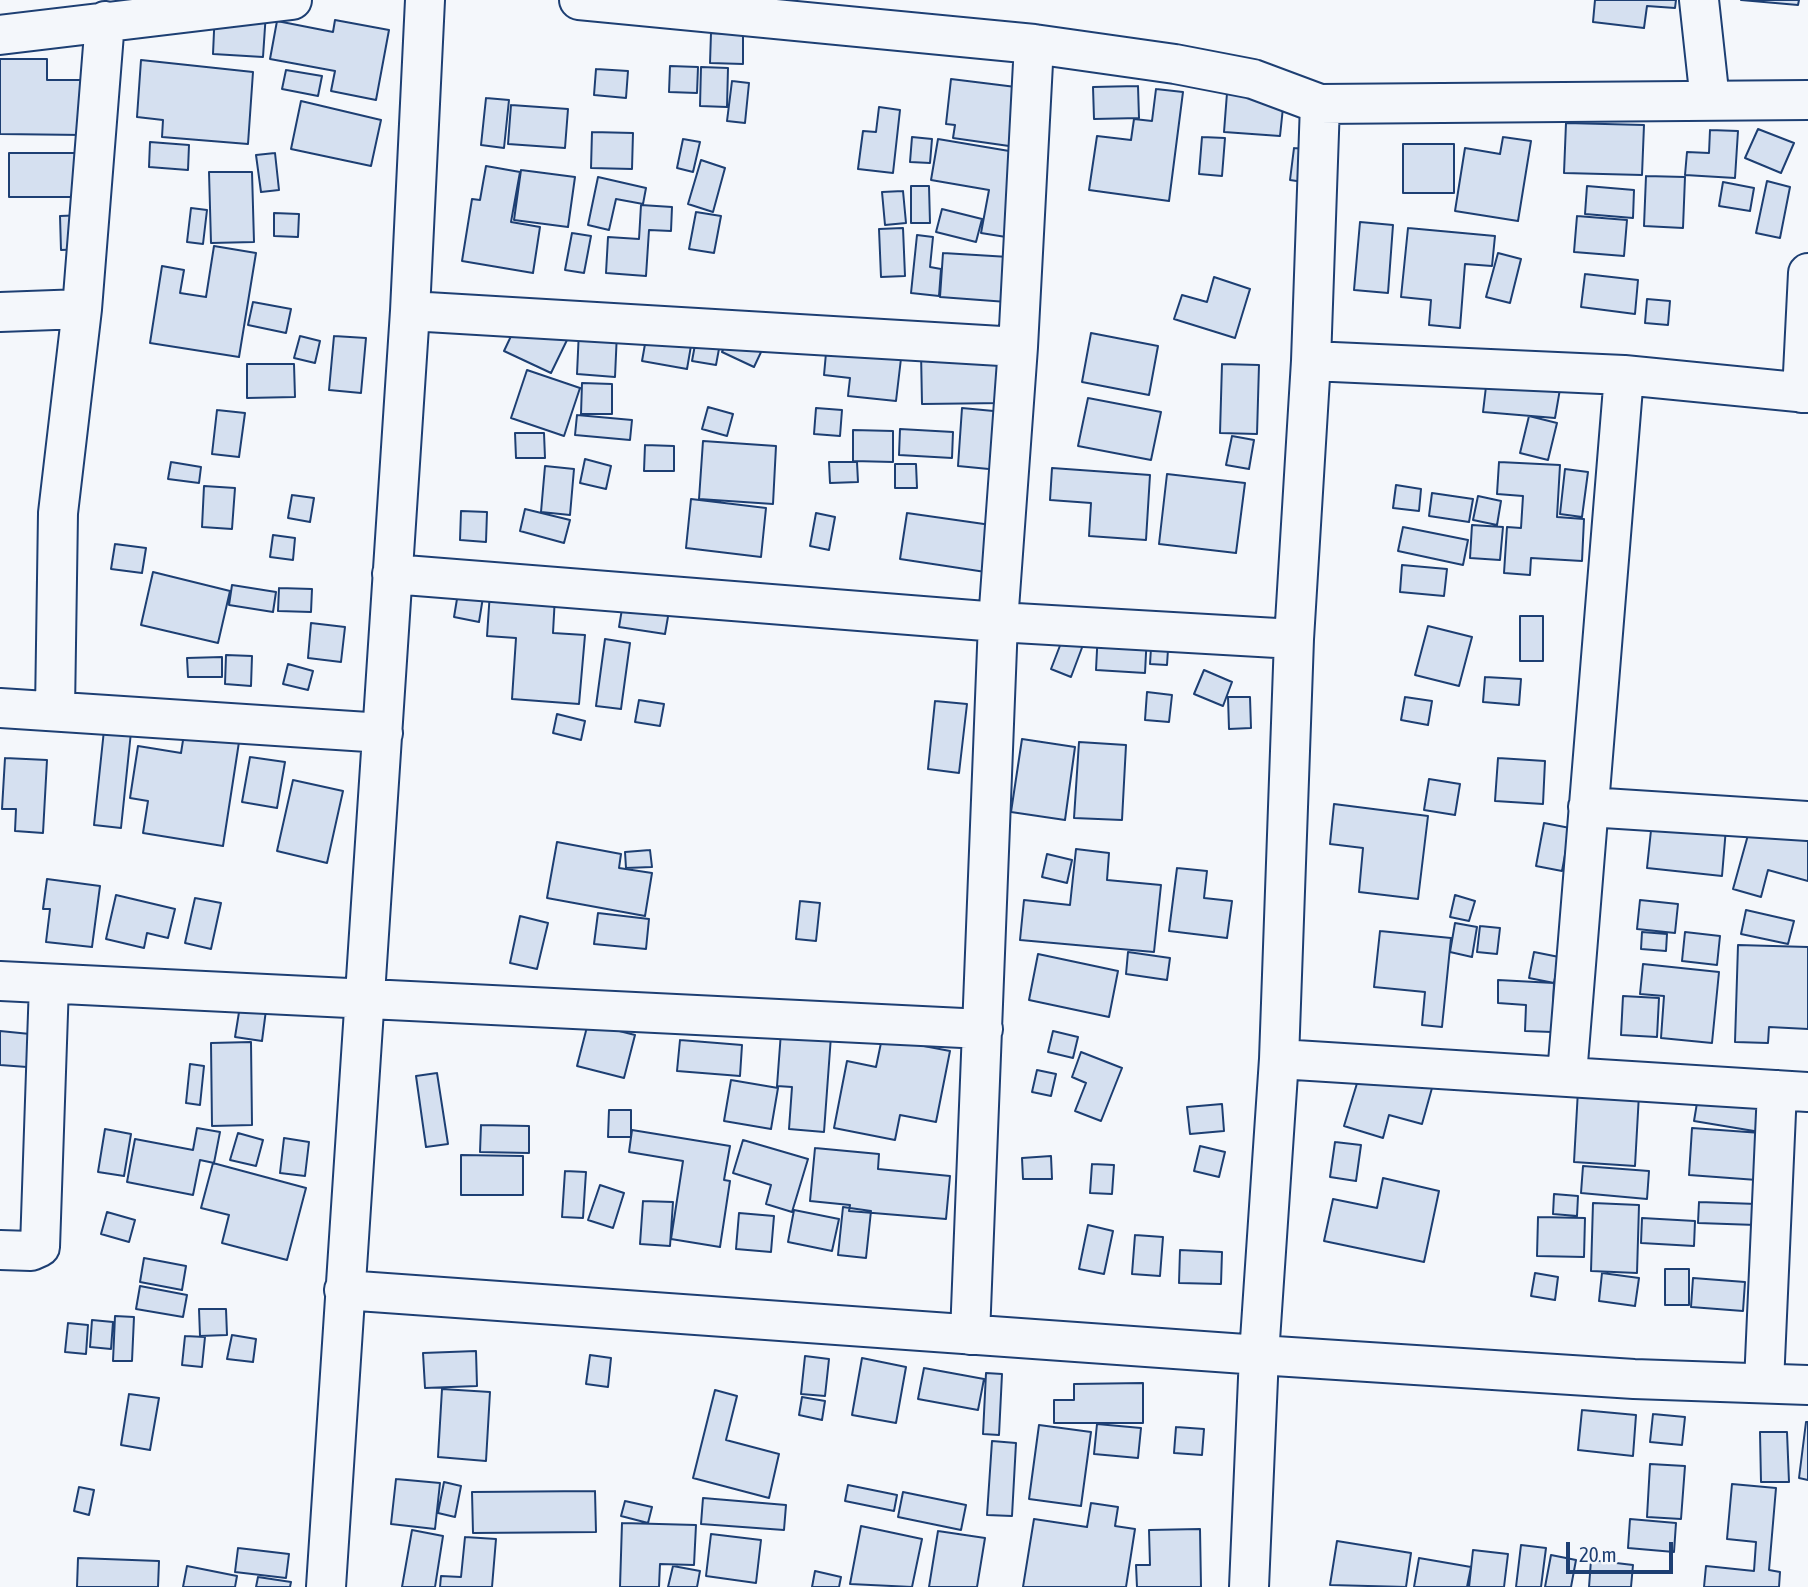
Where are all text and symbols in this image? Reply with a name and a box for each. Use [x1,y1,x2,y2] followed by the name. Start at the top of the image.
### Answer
[1570,1528,1677,1572] scale bar
[1579,1542,1617,1566] text: 20 m

